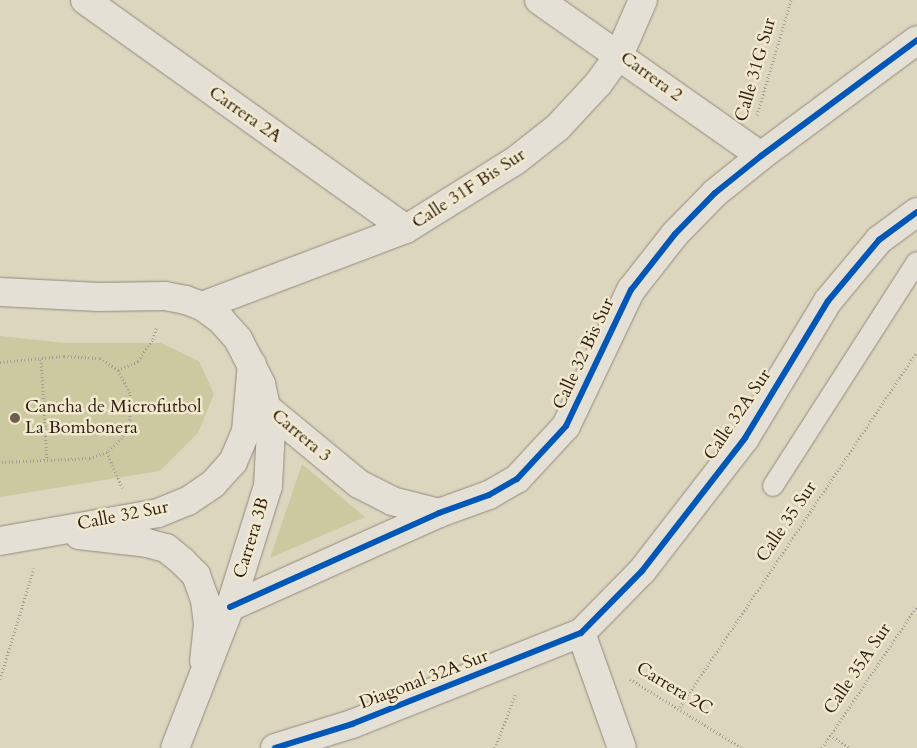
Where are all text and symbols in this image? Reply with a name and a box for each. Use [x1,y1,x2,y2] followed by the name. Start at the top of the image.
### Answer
[731,16,781,124] street label: Calle 31G Sur
[616,47,686,107] street label: Carrera 2
[204,82,286,148] street label: Carrera 2A
[408,144,530,234] street label: Calle 31F Bis Sur
[549,295,619,413] street label: Calle 32 Bis Sur
[700,365,776,465] street label: Calle 32A Sur
[25,397,202,439] place label: Cancha de Microfutbol La Bombonera
[267,405,335,467] street label: Carrera 3
[9,412,21,424] marker: Cancha de Microfutbol La Bombonera
[752,478,822,566] street label: Calle 35 Sur
[229,495,275,581] street label: Carrera 3B
[76,497,170,535] street label: Calle 32 Sur
[820,619,896,719] street label: Calle 35A Sur
[357,646,491,714] street label: Diagonal 32A Sur
[632,658,716,720] street label: Carrera 2C

